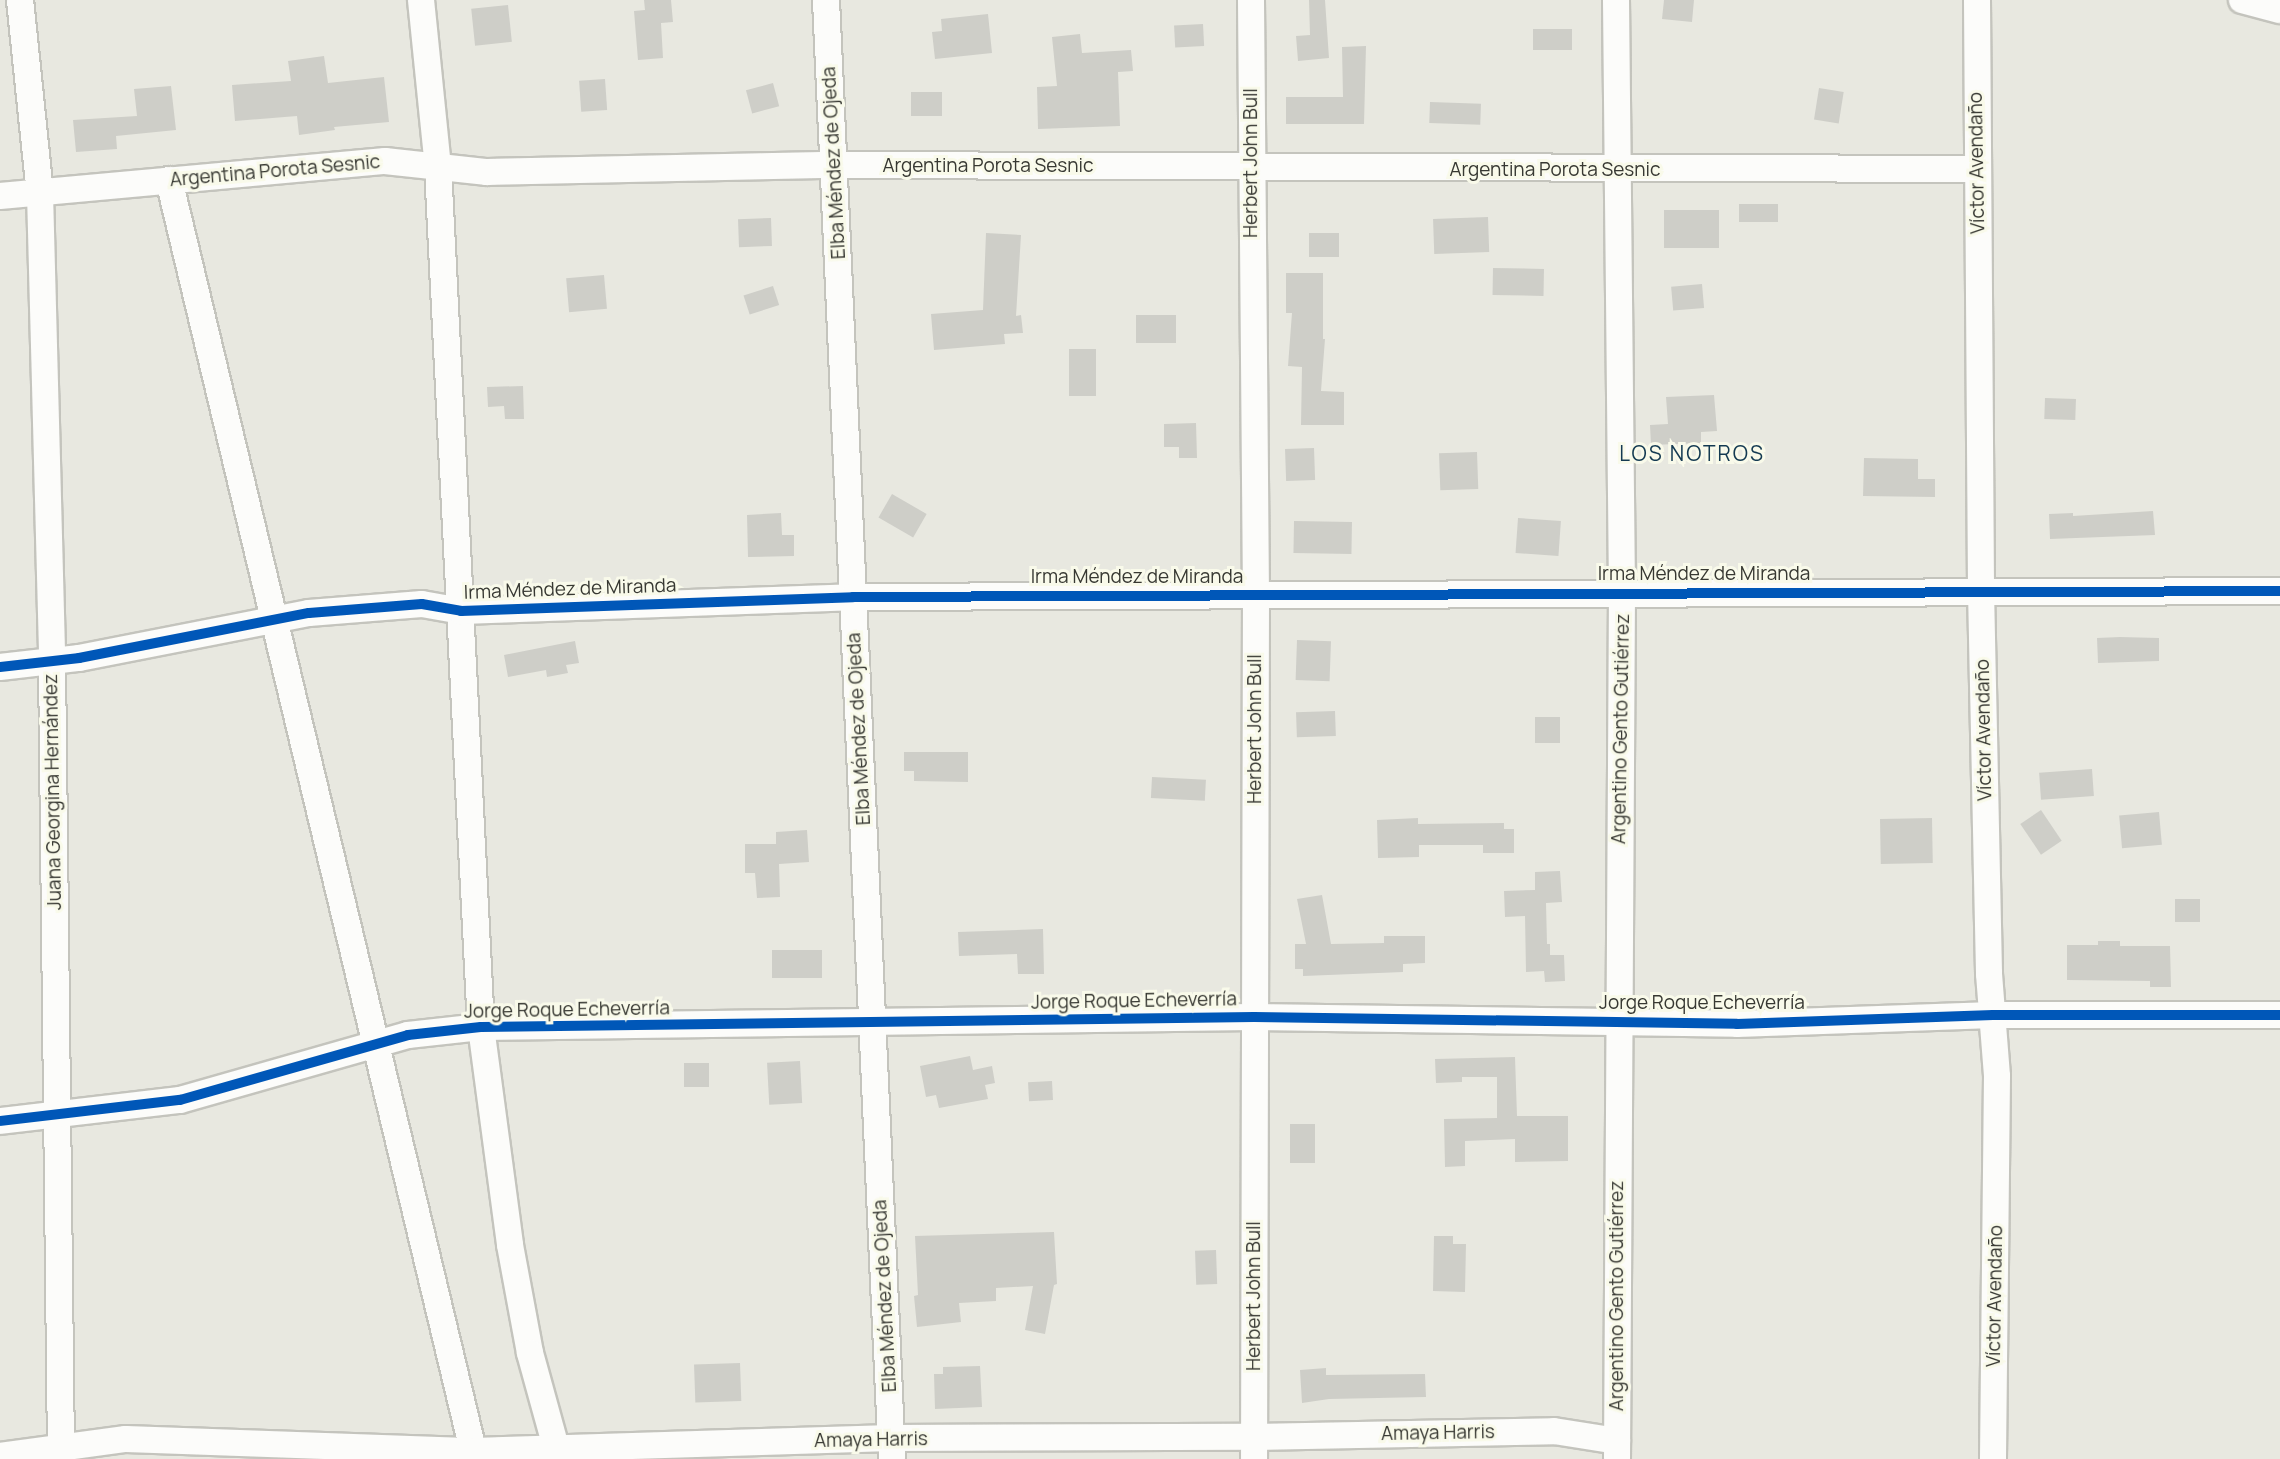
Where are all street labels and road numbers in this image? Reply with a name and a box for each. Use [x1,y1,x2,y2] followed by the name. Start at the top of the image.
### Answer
[818,66,850,260] street label: Elba Méndez de Ojeda
[1240,88,1262,238] street label: Herbert John Bull
[1964,92,1990,234] street label: Víctor Avendaño
[169,150,381,192] street label: Argentina Porota Sesnic
[882,155,1094,177] street label: Argentina Porota Sesnic
[1449,159,1661,181] street label: Argentina Porota Sesnic
[1598,563,1810,585] street label: Irma Méndez de Miranda
[1031,566,1243,588] street label: Irma Méndez de Miranda
[463,574,677,604] street label: Irma Méndez de Miranda
[1608,614,1634,844] street label: Argentino Gento Gutiérrez
[843,632,875,826] street label: Elba Méndez de Ojeda
[1244,654,1266,804] street label: Herbert John Bull
[1971,659,1997,801] street label: Víctor Avendaño
[40,674,66,910] street label: Juana Georgina Hernández
[1031,988,1237,1014] street label: Jorge Roque Echeverría
[1599,992,1805,1014] street label: Jorge Roque Echeverría
[464,997,670,1023] street label: Jorge Roque Echeverría
[1606,1181,1628,1411] street label: Argentino Gento Gutiérrez
[869,1199,901,1393] street label: Elba Méndez de Ojeda
[1243,1221,1265,1371] street label: Herbert John Bull
[1982,1225,2008,1367] street label: Víctor Avendaño
[1381,1421,1495,1445] street label: Amaya Harris
[814,1428,928,1452] street label: Amaya Harris

